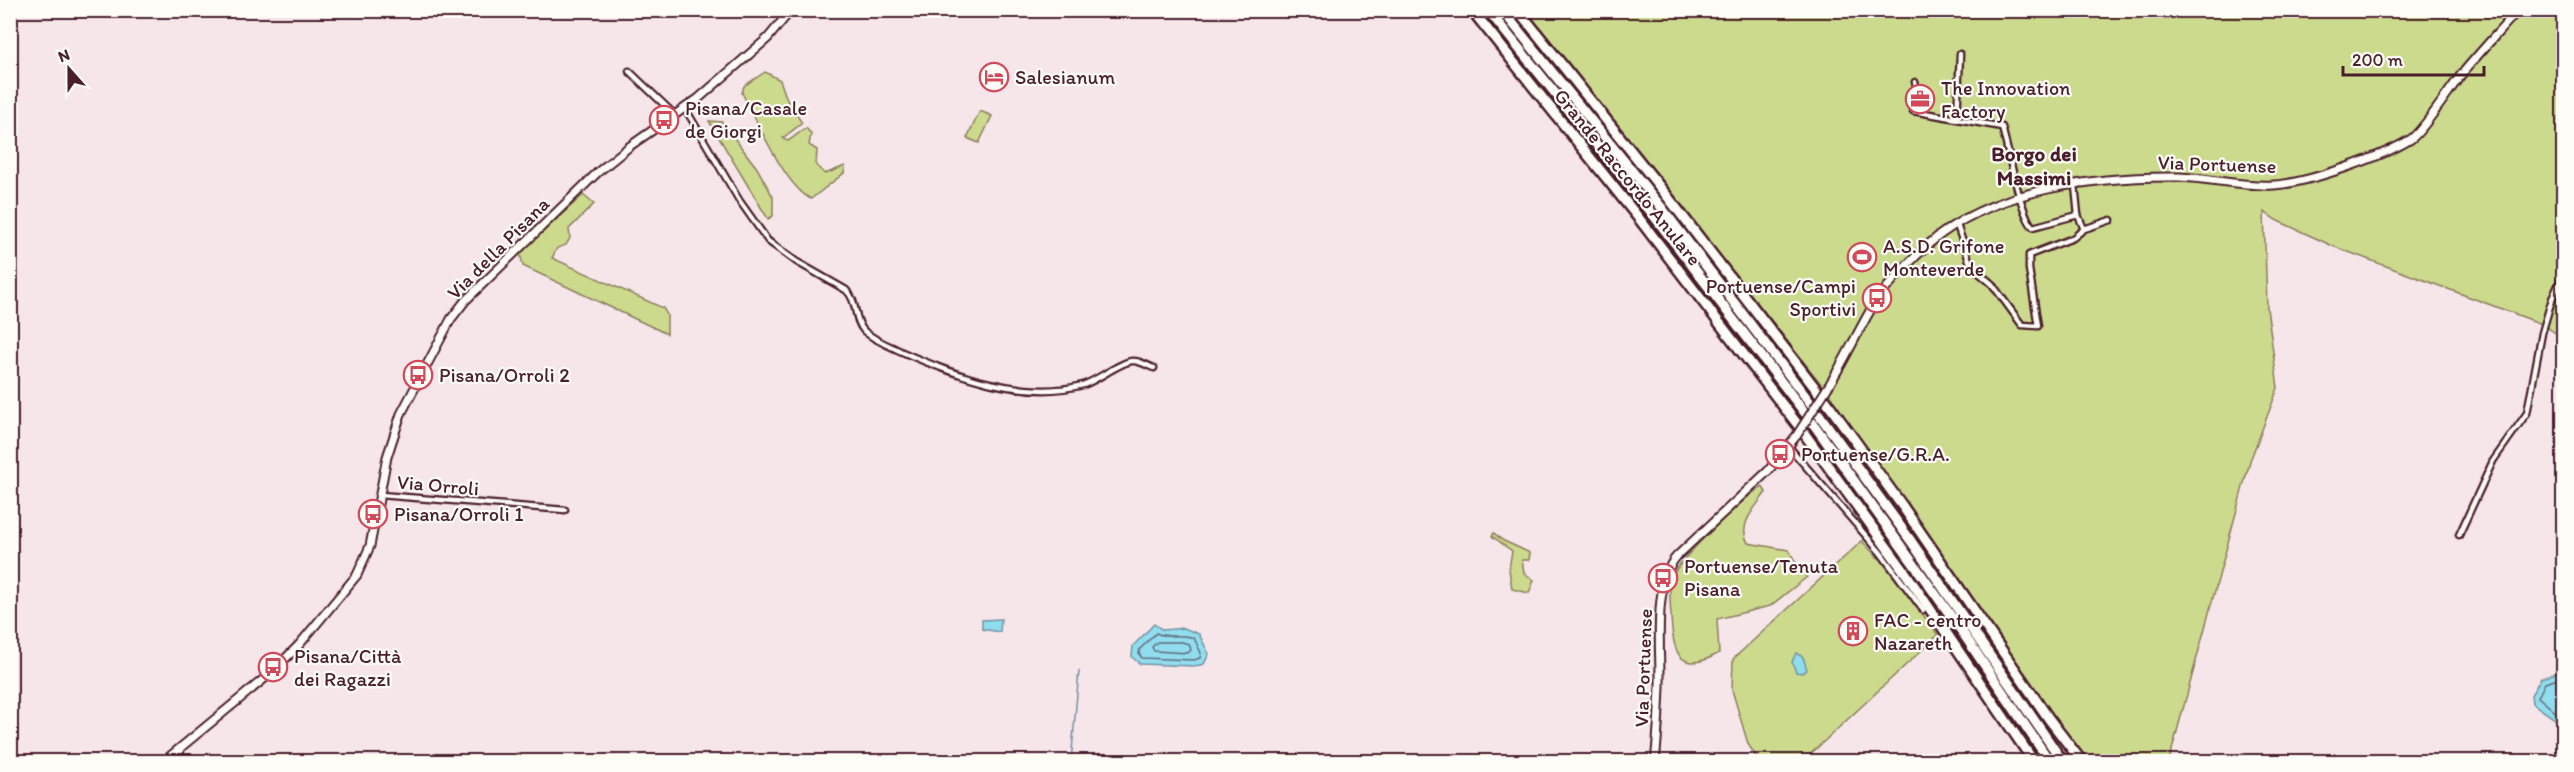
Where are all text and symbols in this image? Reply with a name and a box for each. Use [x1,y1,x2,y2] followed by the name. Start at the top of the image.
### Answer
[39,39,99,99] north arrow
[2343,39,2484,77] scale bar
[55,45,72,66] text: N
[2352,49,2403,71] text: 200 m
[978,61,1010,93] hotel icon: Salesianum
[1015,65,1115,89] place label: Salesianum
[1941,76,2070,123] place label: The Innovation Factory
[1904,83,1936,115] office icon: The Innovation Factory
[1549,84,1707,270] street label: Grande Raccordo Anulare
[685,96,807,143] place label: Pisana/Casale de Giorgi
[648,104,680,136] bus stop icon: Pisana/Casale de Giorgi
[1991,141,2077,190] district label: Borgo dei Massimi
[2157,150,2277,178] street label: Via Portuense
[442,191,555,304] street label: Via della Pisana
[1883,234,2005,281] place label: A.S.D. Grifone Monteverde
[1846,241,1878,273] sports icon: A.S.D. Grifone Monteverde
[1706,274,1856,321] place label: Portuense/Campi Sportivi
[1861,282,1893,314] bus stop icon: Portuense/Campi Sportivi
[402,359,434,391] bus stop icon: Pisana/Orroli 2
[439,363,570,387] place label: Pisana/Orroli 2
[1764,438,1796,470] bus stop icon: Portuense/G.R.A.
[1801,442,1950,466] place label: Portuense/G.R.A.
[396,469,480,501] street label: Via Orroli
[357,498,389,530] bus stop icon: Pisana/Orroli 1
[394,502,524,526] place label: Pisana/Orroli 1
[1684,554,1839,601] place label: Portuense/Tenuta Pisana
[1647,562,1679,594] bus stop icon: Portuense/Tenuta Pisana
[1629,608,1657,728] street label: Via Portuense
[1874,608,1982,655] place label: FAC - centro Nazareth
[1837,615,1869,647] building icon: FAC - centro Nazareth
[294,644,402,691] place label: Pisana/Città dei Ragazzi
[257,651,289,683] bus stop icon: Pisana/Città dei Ragazzi

